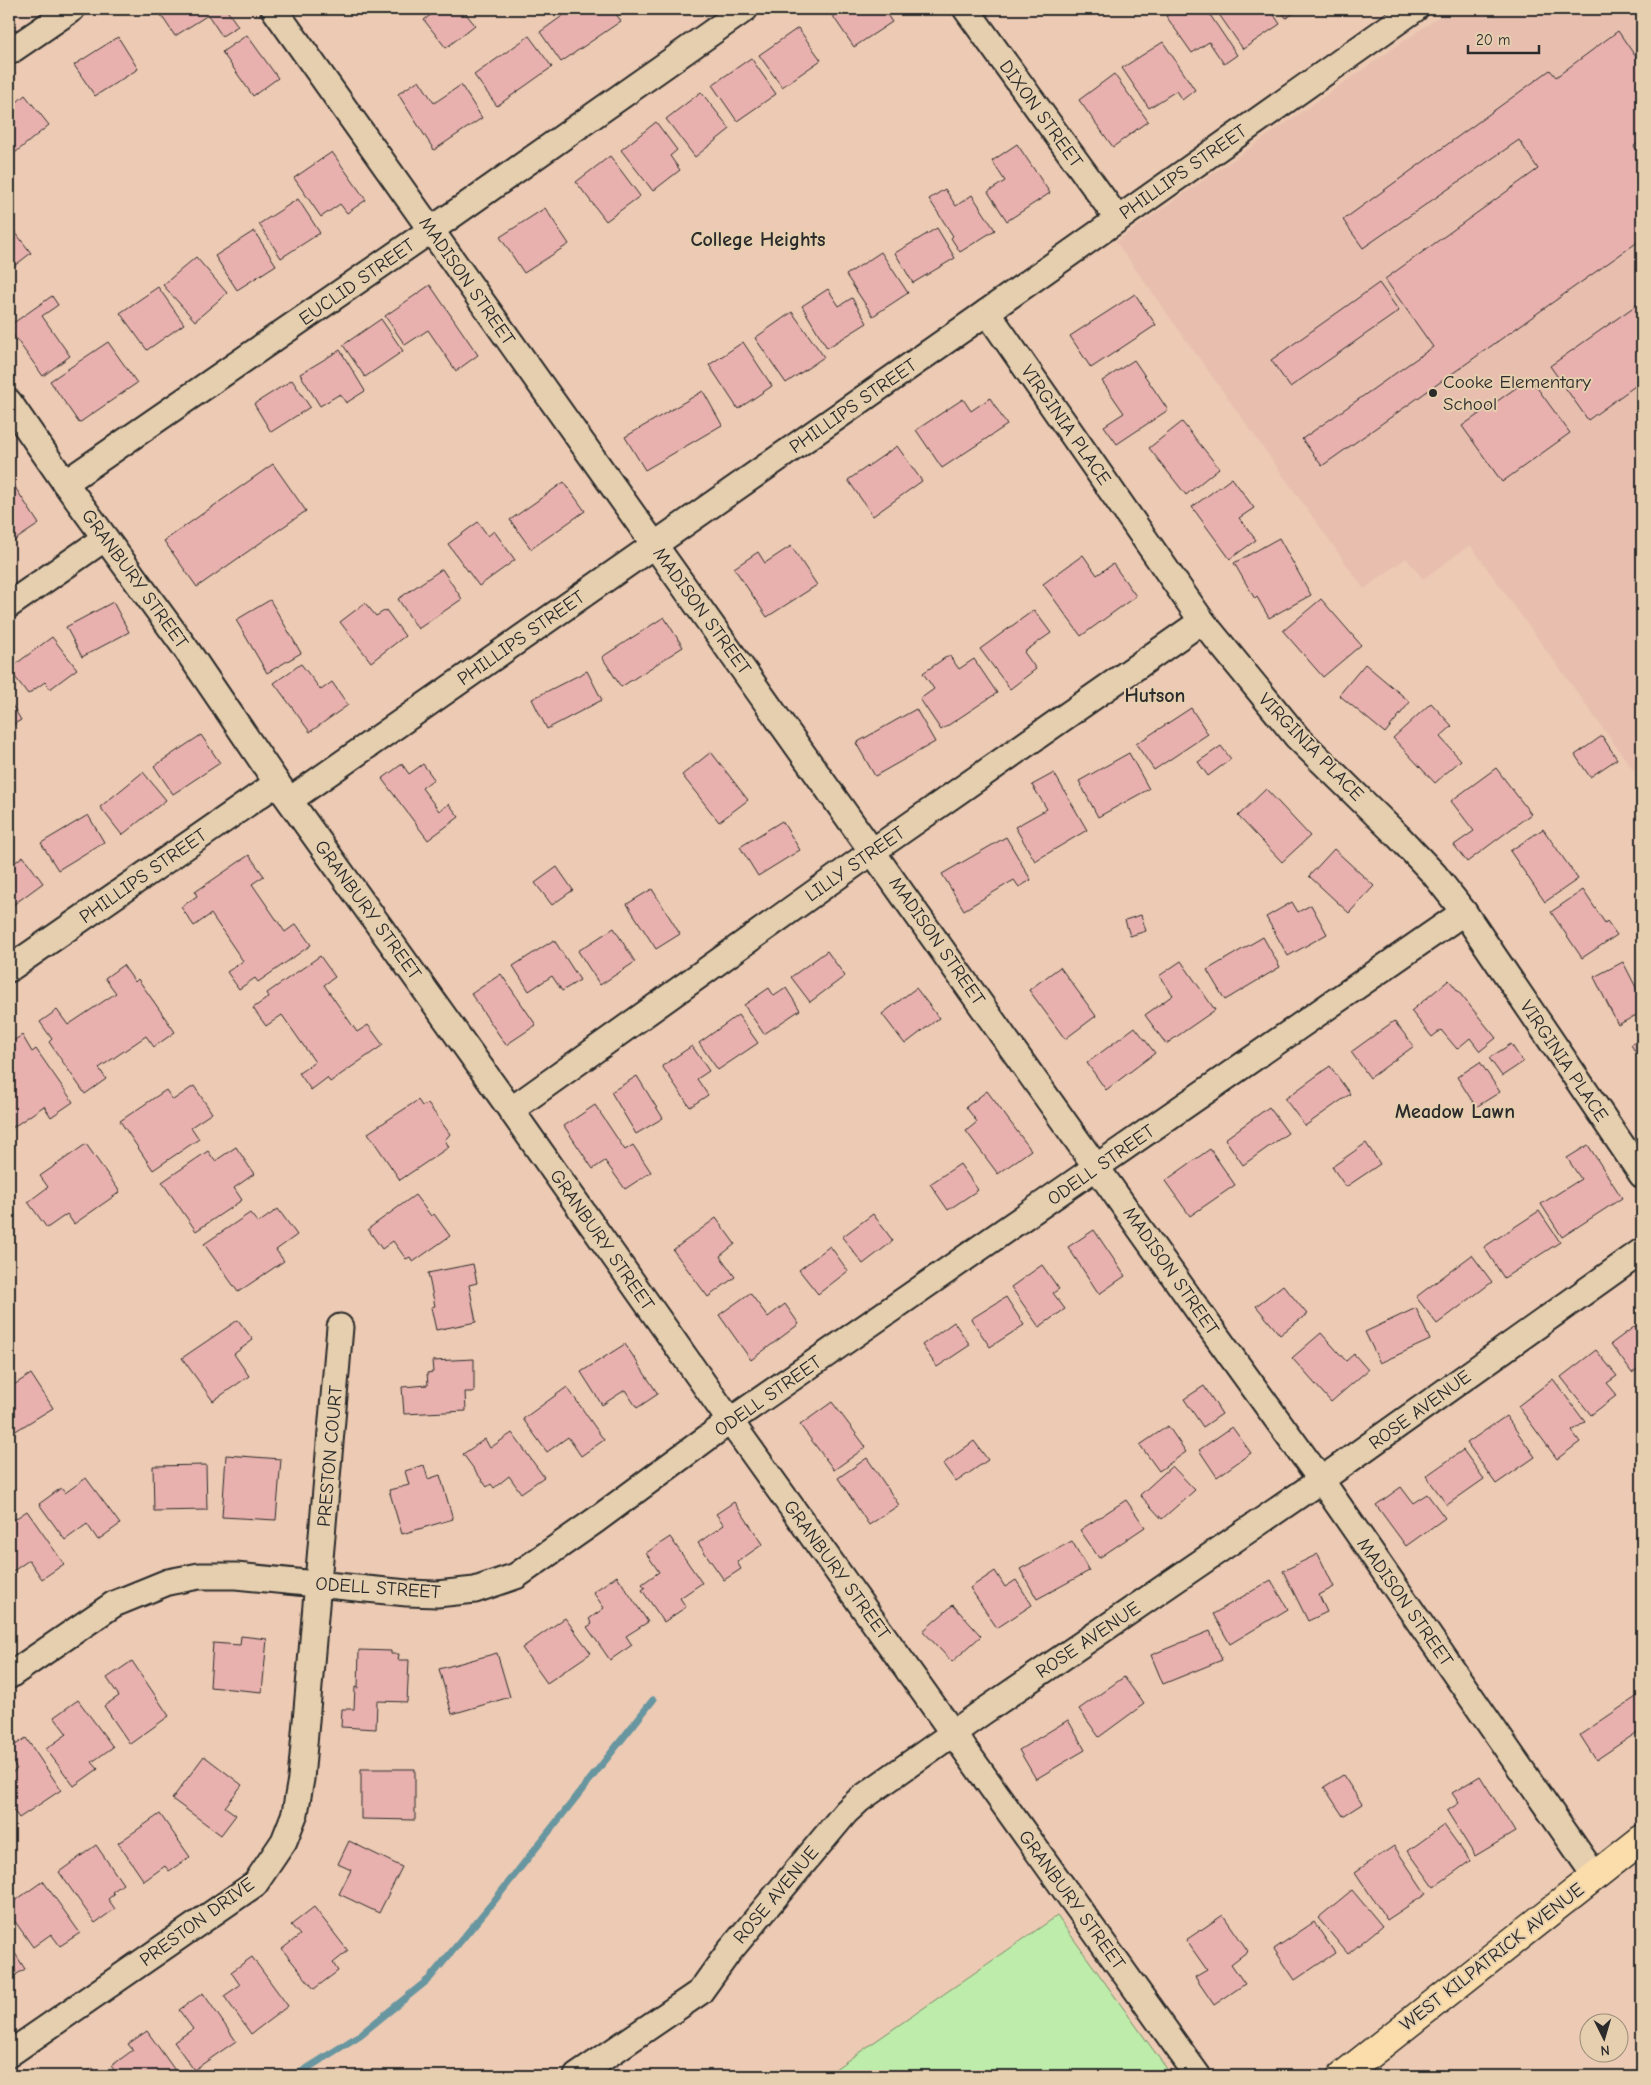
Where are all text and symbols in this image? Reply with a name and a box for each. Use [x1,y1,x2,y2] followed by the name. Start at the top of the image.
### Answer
[1468,22,1540,54] scale bar
[1476,31,1510,49] text: 20 m
[995,56,1087,172] street label: DIXON STREET
[1115,120,1251,224] street label: PHILLIPS STREET
[414,212,520,350] street label: MADISON STREET
[690,228,826,251] district label: College Heights
[295,234,419,330] street label: EUCLID STREET
[785,354,921,458] street label: PHILLIPS STREET
[1016,361,1116,489] street label: VIRGINIA PLACE
[1443,371,1592,415] place label: Cooke Elementary School
[1427,387,1439,399] marker: Cooke Elementary School
[77,505,193,653] street label: GRANBURY STREET
[648,543,756,679] street label: MADISON STREET
[453,586,589,690] street label: PHILLIPS STREET
[1125,684,1185,707] district label: Hutson
[1254,688,1368,806] street label: VIRGINIA PLACE
[801,821,909,906] street label: LILLY STREET
[75,824,211,928] street label: PHILLIPS STREET
[310,836,426,984] street label: GRANBURY STREET
[884,872,990,1010] street label: MADISON STREET
[1515,996,1613,1126] street label: VIRGINIA PLACE
[1395,1100,1515,1123] district label: Meadow Lawn
[1043,1120,1159,1210] street label: ODELL STREET
[545,1165,659,1315] street label: GRANBURY STREET
[1118,1202,1224,1340] street label: MADISON STREET
[710,1351,826,1441] street label: ODELL STREET
[1365,1366,1475,1454] street label: ROSE AVENUE
[313,1384,347,1528] street label: PRESTON COURT
[779,1496,895,1644] street label: GRANBURY STREET
[1352,1533,1458,1671] street label: MADISON STREET
[315,1573,441,1603] street label: ODELL STREET
[1032,1597,1144,1683] street label: ROSE AVENUE
[1014,1826,1130,1974] street label: GRANBURY STREET
[729,1842,823,1948] street label: ROSE AVENUE
[135,1873,259,1971] street label: PRESTON DRIVE
[1396,1878,1588,2036] street label: WEST KILPATRICK AVENUE
[1578,2012,1628,2062] north arrow
[1600,2042,1610,2059] text: N

